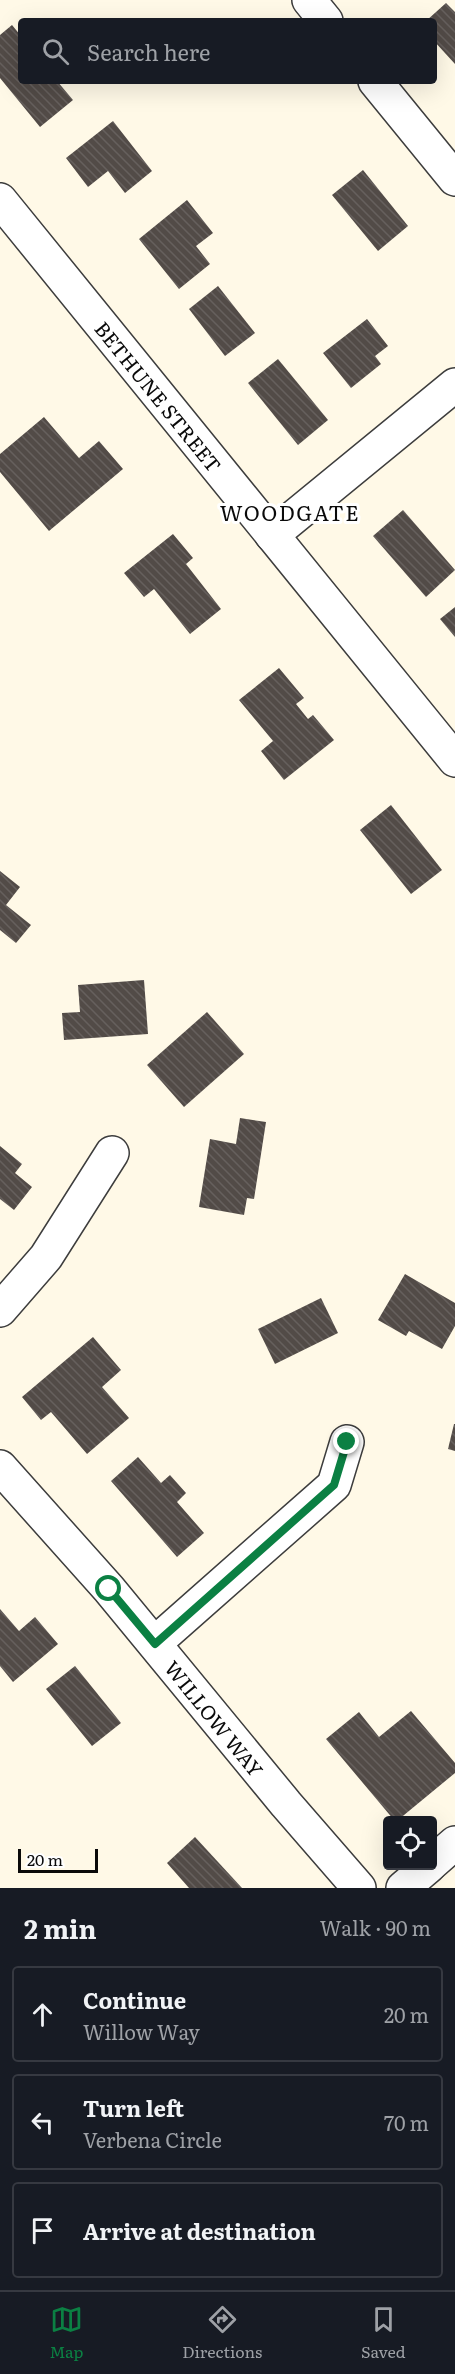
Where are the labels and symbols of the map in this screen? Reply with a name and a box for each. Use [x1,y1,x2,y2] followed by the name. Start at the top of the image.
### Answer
[89,314,229,478] street label: BETHUNE STREET
[220,496,360,527] district label: WOODGATE
[333,1428,359,1454] route end
[95,1575,121,1601] route start
[159,1653,271,1783] street label: WILLOW WAY
[18,1846,98,1874] scale bar

